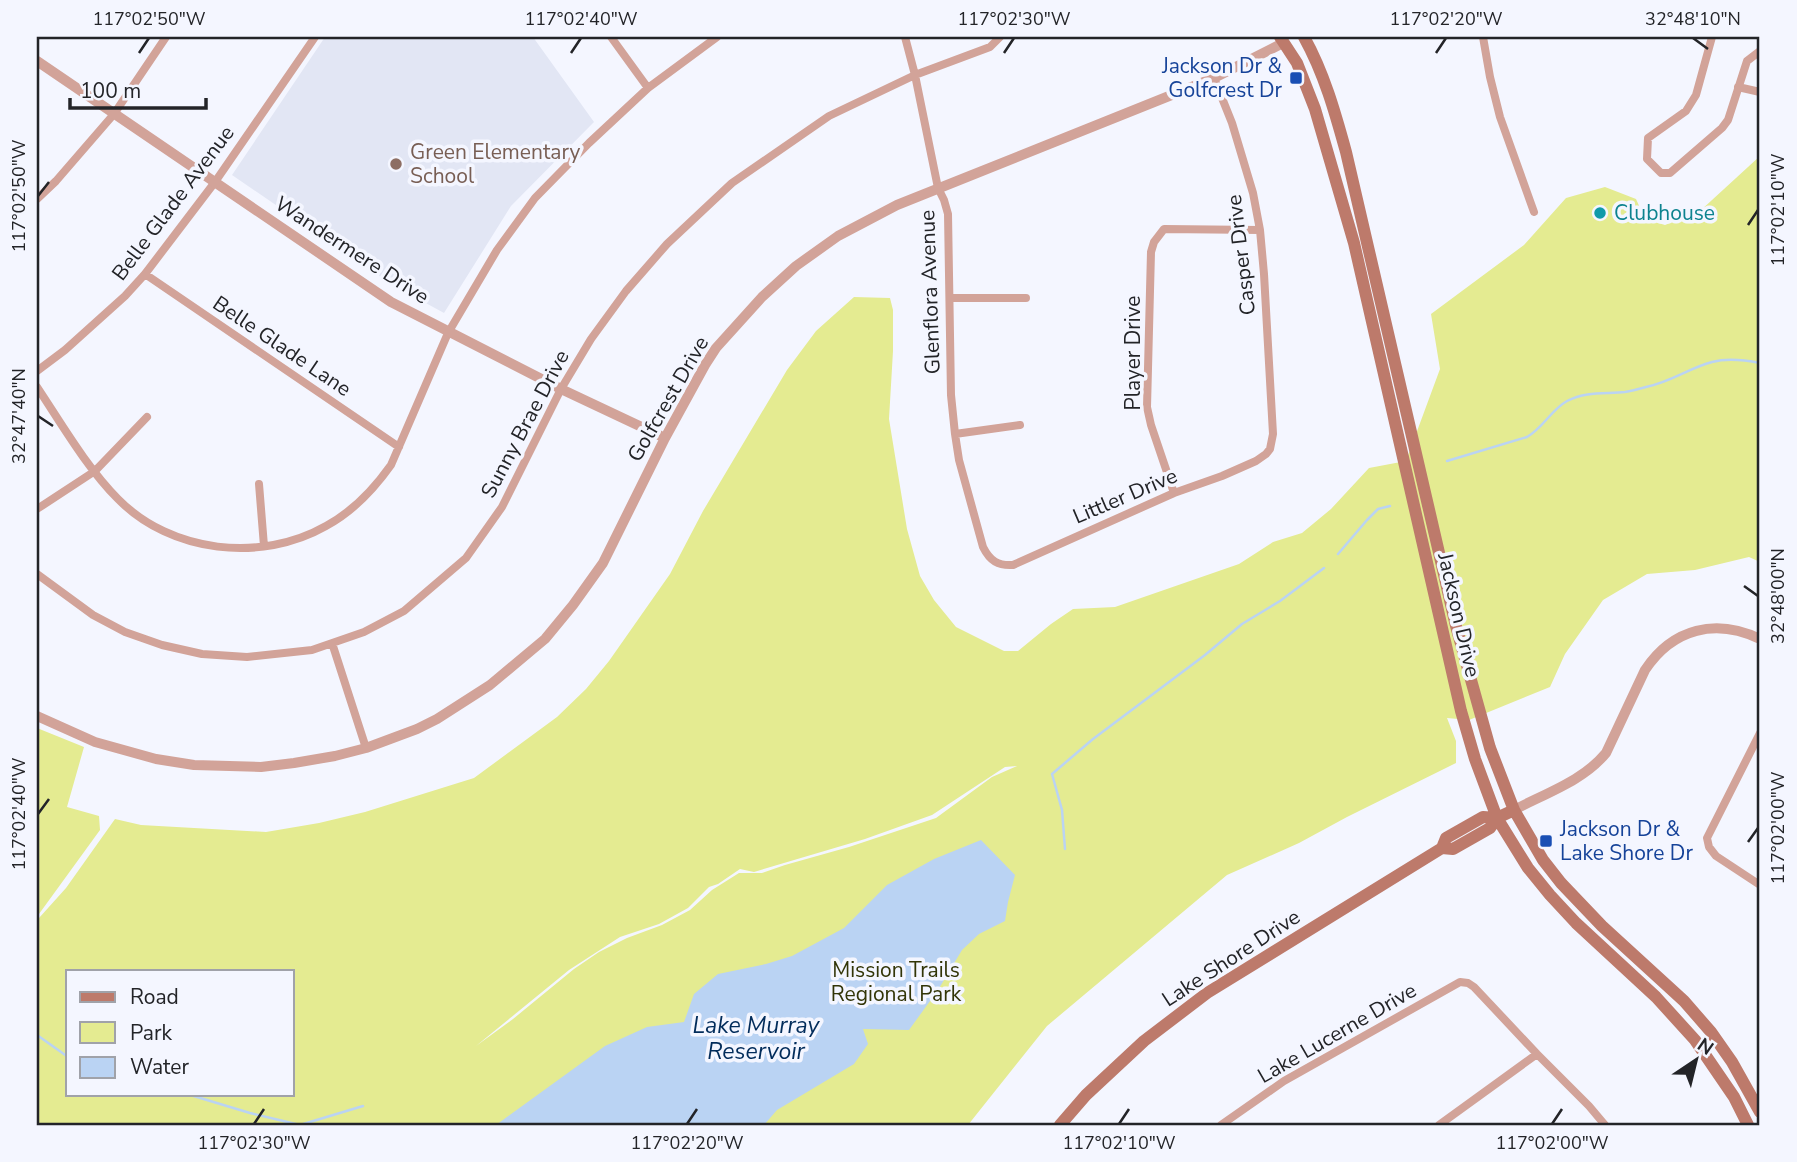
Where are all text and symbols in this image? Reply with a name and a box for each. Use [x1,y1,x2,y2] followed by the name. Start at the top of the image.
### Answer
[92,7,206,31] text: 117°02'50"W
[524,7,638,31] text: 117°02'40"W
[957,7,1071,31] text: 117°02'30"W
[1389,7,1503,31] text: 117°02'20"W
[1645,7,1741,31] text: 32°48'10"N
[1161,52,1282,104] place label: Jackson Dr & Golfcrest Dr
[70,66,206,110] scale bar
[1288,70,1304,86] marker: Jackson Dr & Golfcrest Dr
[80,77,141,105] text: 100 m
[106,120,240,286] street label: Belle Glade Avenue
[410,138,581,190] place label: Green Elementary School
[7,139,31,253] text: 117°02'50"W
[1766,153,1790,267] text: 117°02'10"W
[388,156,404,172] marker: Green Elementary School
[269,190,435,310] street label: Wandermere Drive
[1220,193,1262,317] street label: Casper Drive
[1614,199,1715,227] place label: Clubhouse
[1592,205,1608,221] marker: Clubhouse
[913,209,947,375] street label: Glenflora Avenue
[207,289,357,403] street label: Belle Glade Lane
[1119,295,1147,411] street label: Player Drive
[621,331,715,467] street label: Golfcrest Drive
[474,345,576,503] street label: Sunny Brae Drive
[7,368,31,464] text: 32°47'40"N
[1069,461,1181,531] street label: Littler Drive
[1766,548,1790,644] text: 32°48'00"N
[1431,549,1487,680] street label: Jackson Drive
[7,757,31,871] text: 117°02'40"W
[1766,771,1790,885] text: 117°02'00"W
[1559,815,1693,867] place label: Jackson Dr & Lake Shore Dr
[1538,833,1554,849] marker: Jackson Dr & Lake Shore Dr
[1156,903,1306,1013] street label: Lake Shore Drive
[831,956,962,1008] park label: Mission Trails Regional Park
[66,970,294,1096] legend
[1253,976,1421,1090] street label: Lake Lucerne Drive
[130,983,179,1011] text: Road
[693,1010,821,1067] water label: Lake Murray Reservoir
[130,1019,172,1047] text: Park
[1660,1026,1730,1096] north arrow
[1692,1032,1718,1062] text: N
[130,1053,189,1081] text: Water
[197,1131,311,1155] text: 117°02'30"W
[630,1131,744,1155] text: 117°02'20"W
[1062,1131,1176,1155] text: 117°02'10"W
[1495,1131,1609,1155] text: 117°02'00"W

